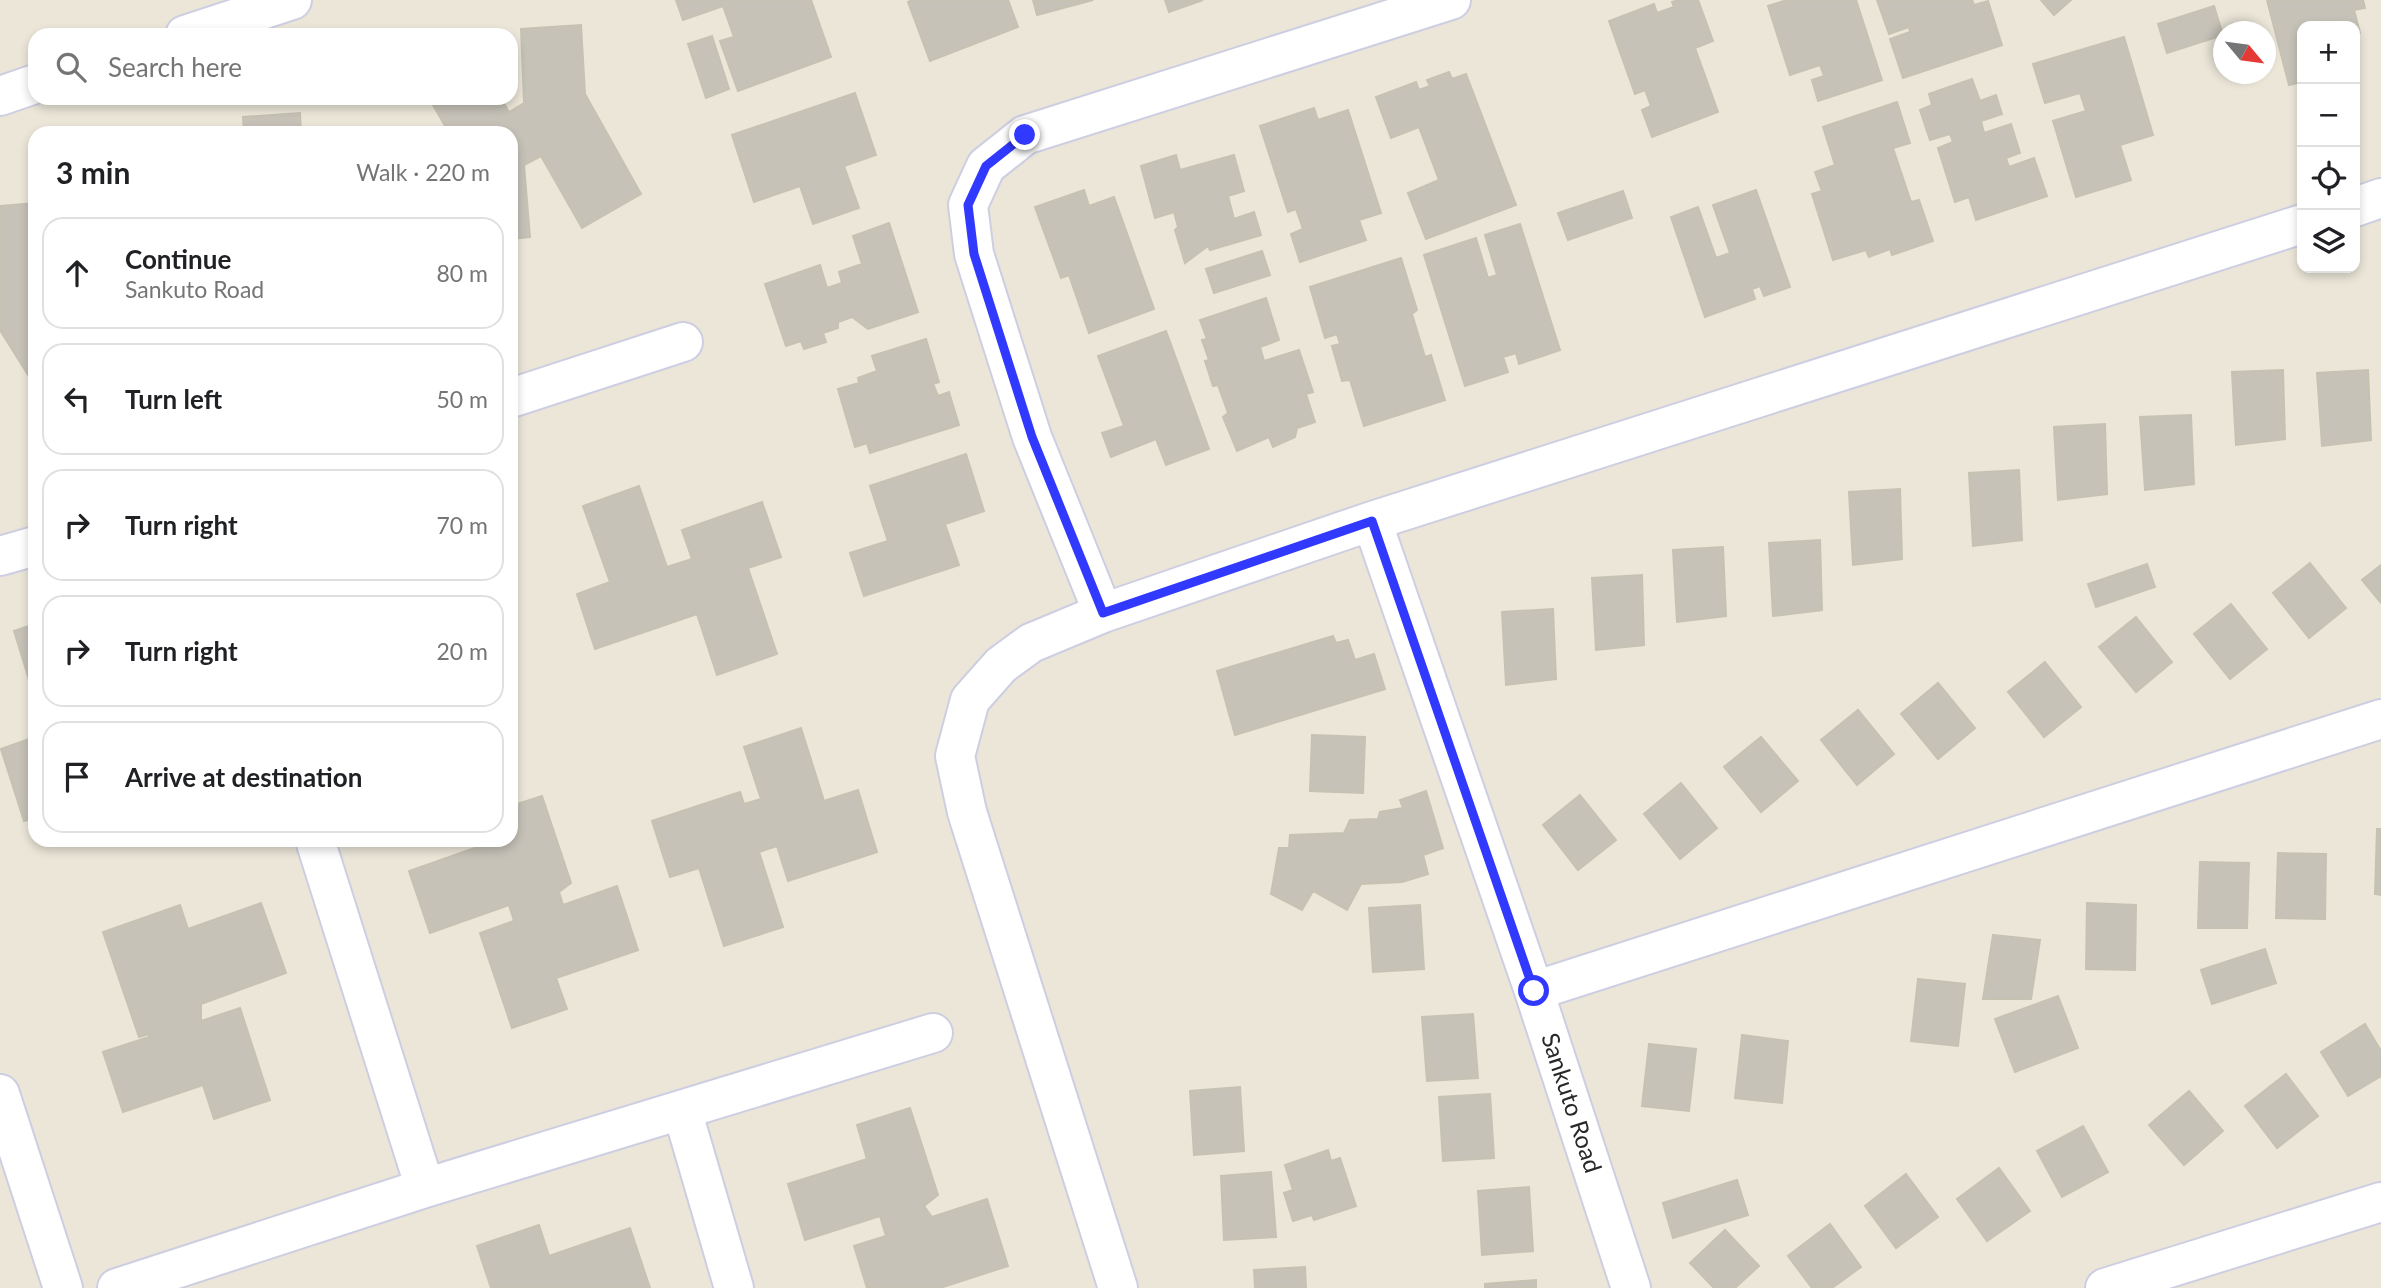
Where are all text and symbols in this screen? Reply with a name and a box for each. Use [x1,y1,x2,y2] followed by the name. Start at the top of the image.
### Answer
[2213,21,2276,84] north arrow
[2297,21,2360,273] map controls
[2297,21,2360,84] button: +
[28,28,518,105] search box
[52,48,90,86] icon: search
[108,51,242,83] text: Search here
[2297,84,2360,147] button: −
[1009,119,1040,150] route end
[2297,147,2360,210] button: locate
[56,154,130,190] text: 3 min
[356,158,490,186] text: Walk · 220 m
[2297,210,2360,273] button: layers
[125,243,231,275] text: Continue
[58,254,96,292] icon: ahead
[437,259,488,287] text: 80 m
[125,275,264,303] text: Sankuto Road
[58,380,96,418] icon: left
[125,383,222,415] text: Turn left
[437,385,488,413] text: 50 m
[58,506,96,544] icon: right
[125,509,238,541] text: Turn right
[437,511,488,539] text: 70 m
[58,632,96,670] icon: right
[125,635,238,667] text: Turn right
[437,637,488,665] text: 20 m
[58,758,96,796] icon: arrive
[125,761,362,793] text: Arrive at destination
[1518,975,1549,1006] route start
[1536,1029,1609,1176] street label: Sankuto Road

